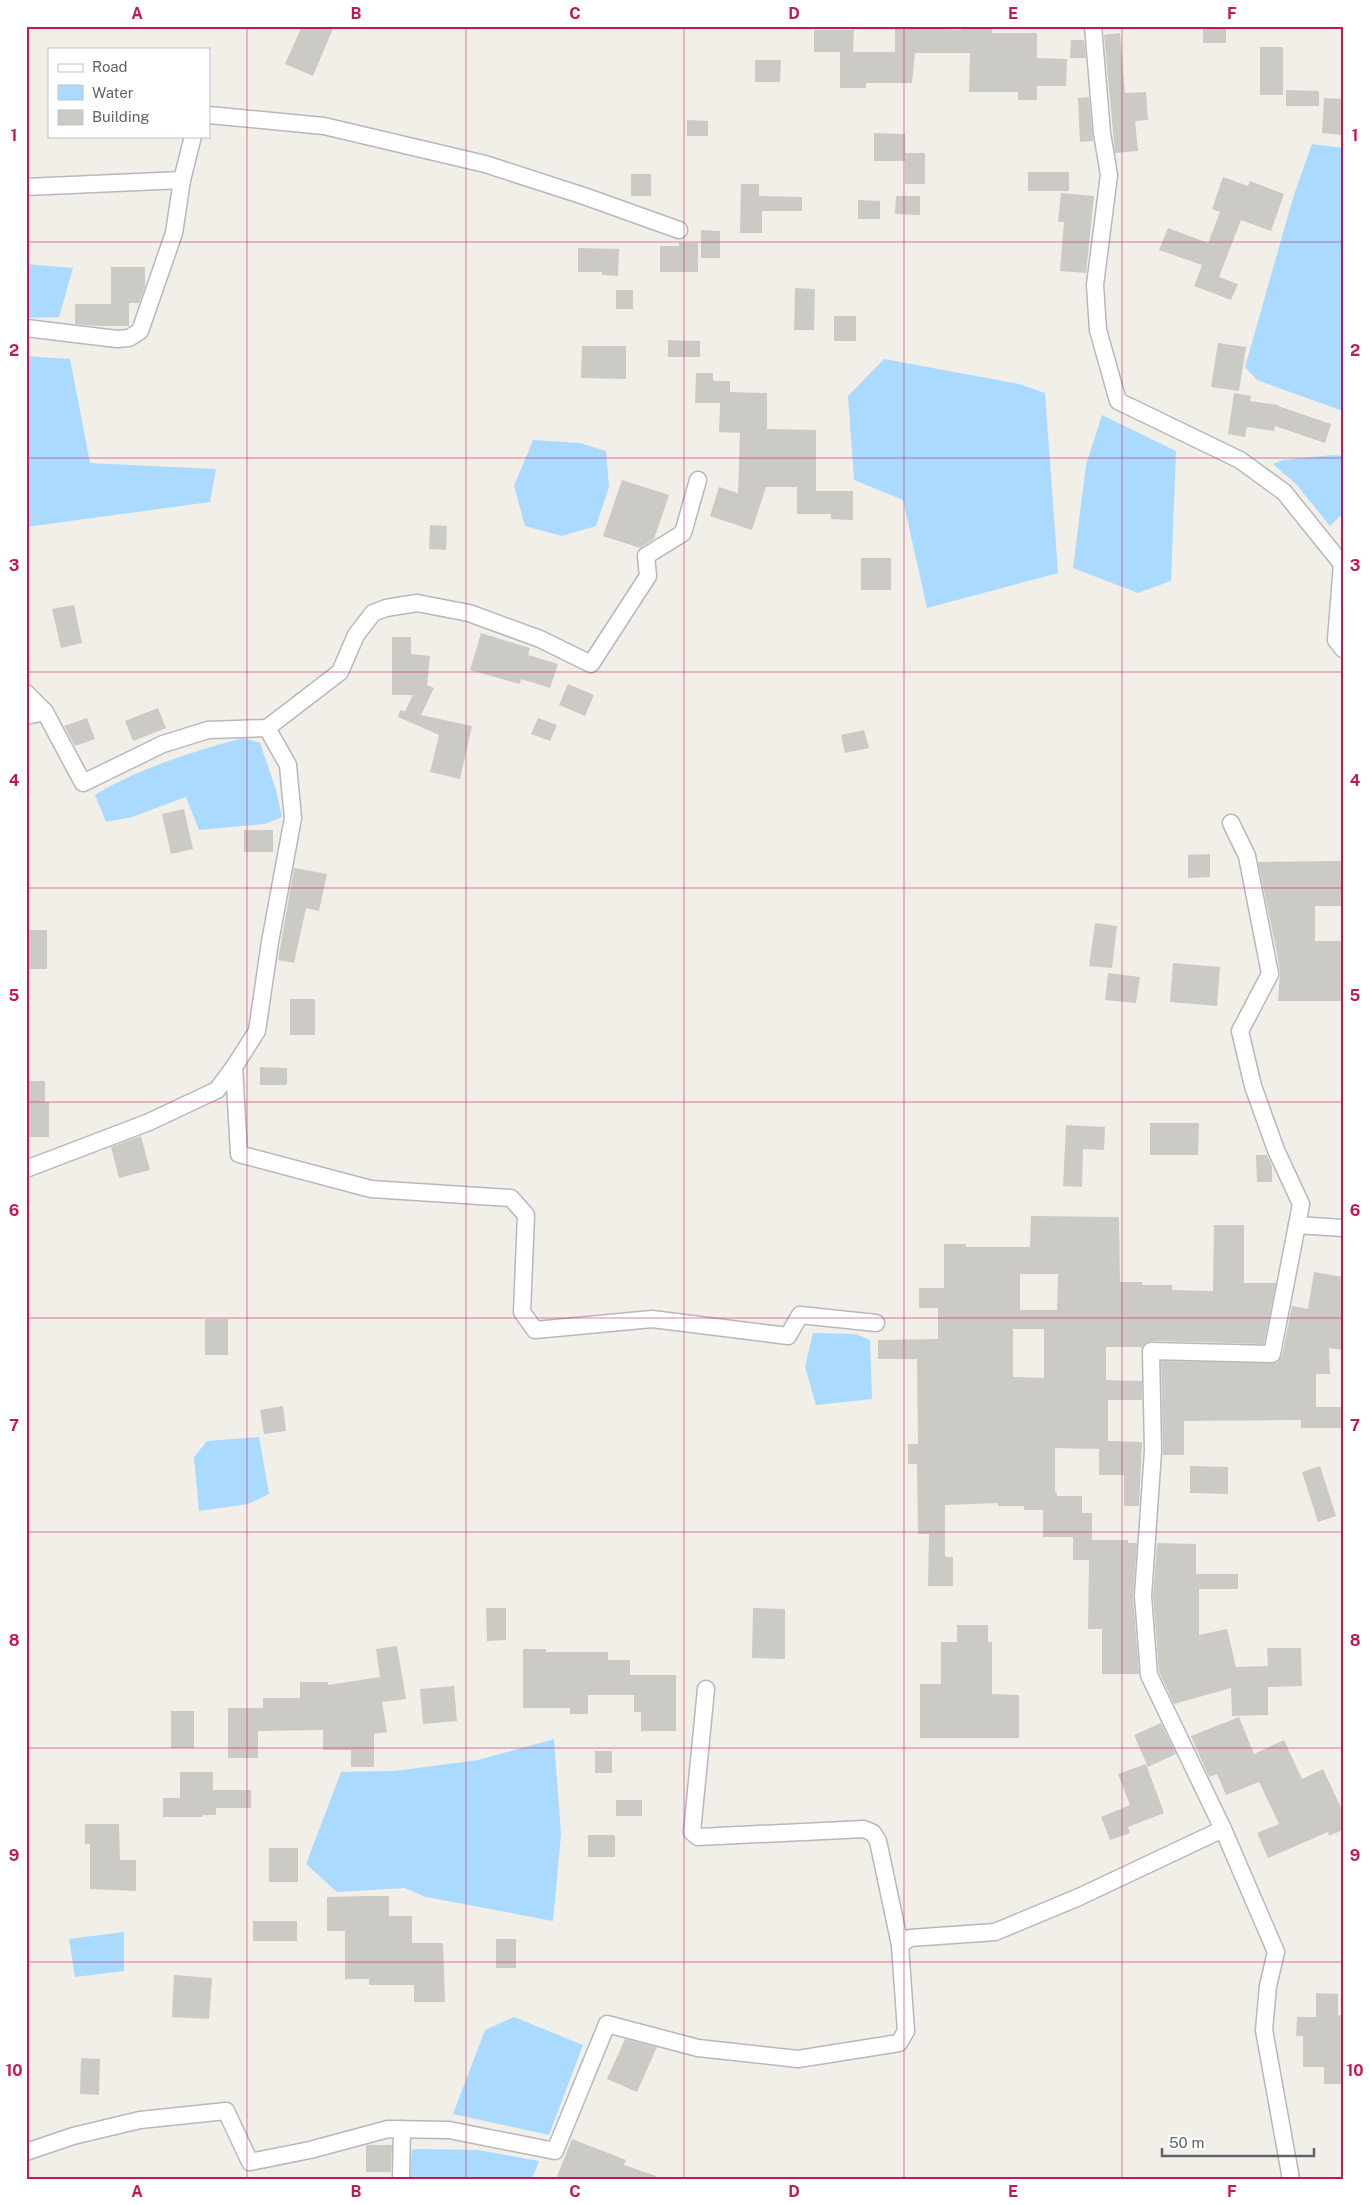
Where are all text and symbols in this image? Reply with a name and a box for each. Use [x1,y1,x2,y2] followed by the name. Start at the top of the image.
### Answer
[131,4,143,23] text: A
[351,4,362,23] text: B
[569,4,581,23] text: C
[788,4,800,23] text: D
[1008,4,1018,23] text: E
[1227,4,1237,23] text: F
[48,48,210,138] legend
[92,58,128,75] text: Road
[92,84,134,101] text: Water
[92,108,150,125] text: Building
[11,126,17,145] text: 1
[1352,126,1358,145] text: 1
[9,341,19,360] text: 2
[1350,341,1360,360] text: 2
[9,556,19,575] text: 3
[1350,556,1360,575] text: 3
[9,771,20,790] text: 4
[1350,771,1361,790] text: 4
[9,986,20,1005] text: 5
[1350,986,1361,1005] text: 5
[9,1201,19,1220] text: 6
[1350,1201,1360,1220] text: 6
[9,1416,19,1435] text: 7
[1350,1416,1360,1435] text: 7
[9,1631,20,1650] text: 8
[1350,1631,1361,1650] text: 8
[9,1846,19,1865] text: 9
[1350,1846,1360,1865] text: 9
[5,2061,23,2080] text: 10
[1346,2061,1364,2080] text: 10
[1162,2125,1314,2157] scale bar
[1169,2134,1204,2151] text: 50 m
[131,2182,143,2201] text: A
[351,2182,362,2201] text: B
[569,2182,581,2201] text: C
[788,2182,800,2201] text: D
[1008,2182,1018,2201] text: E
[1227,2182,1237,2201] text: F

